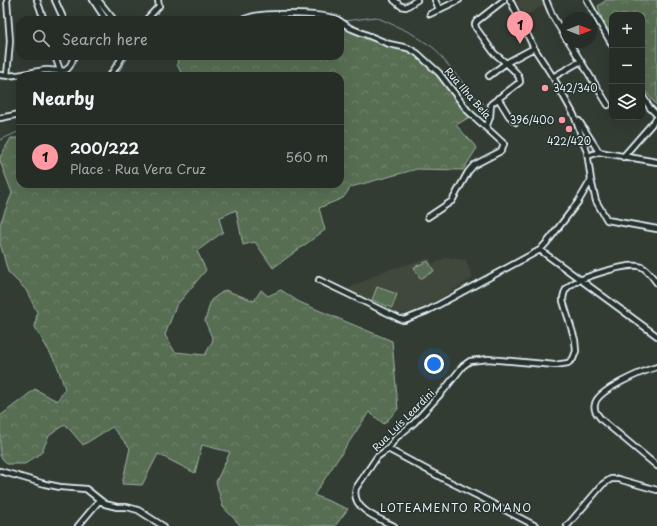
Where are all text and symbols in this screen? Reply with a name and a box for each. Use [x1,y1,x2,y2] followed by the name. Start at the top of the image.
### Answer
[507,11,533,44] pin: 1
[561,12,597,48] north arrow
[609,12,645,120] map controls
[609,12,645,48] button: +
[16,16,344,60] search box
[30,27,52,49] icon: search
[62,27,148,50] text: Search here
[609,48,645,84] button: −
[442,64,496,122] street label: Rua Ilha Bela
[553,80,598,95] place label: 342/340
[540,83,550,93] marker: 342/340
[609,84,645,120] button: layers
[32,85,94,111] text: Nearby
[510,112,554,127] place label: 396/400
[557,115,567,125] marker: 396/400
[564,124,574,134] marker: 422/420
[547,133,591,148] place label: 422/420
[70,136,139,159] text: 200/222
[42,147,48,166] text: 1
[286,147,328,166] text: 560 m
[70,159,206,178] text: Place · Rua Vera Cruz
[424,354,444,374] your location
[368,385,437,454] street label: Rua Luís Leardini
[380,499,532,516] district label: LOTEAMENTO ROMANO

